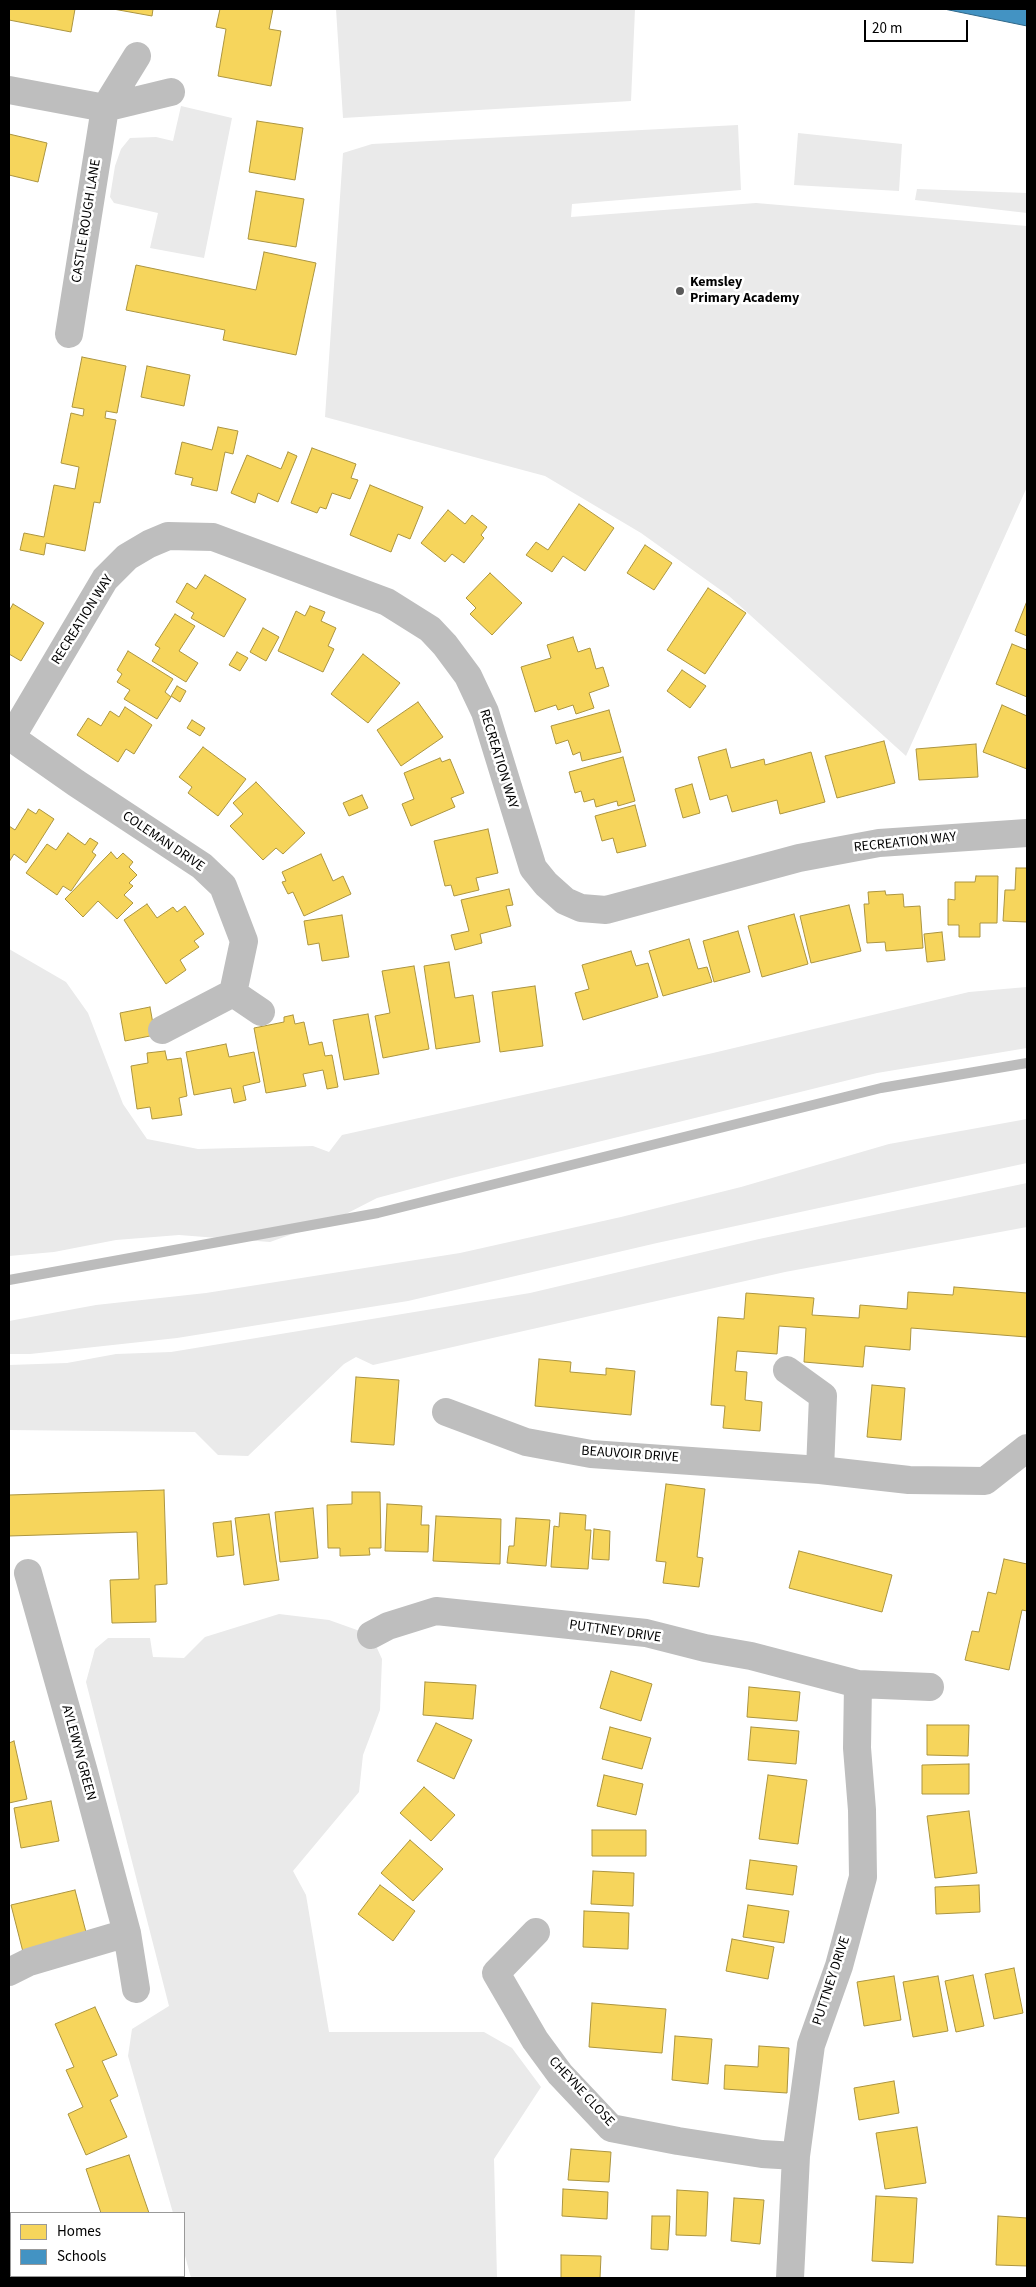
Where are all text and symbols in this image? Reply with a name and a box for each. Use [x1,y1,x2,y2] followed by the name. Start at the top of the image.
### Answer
[866,10,970,42] scale bar
[872,18,902,39] text: 20 m
[69,158,105,284] street label: CASTLE ROUGH LANE
[690,275,799,308] place label: Kemsley Primary Academy
[674,285,686,297] marker: Kemsley Primary Academy
[49,572,117,668] street label: RECREATION WAY
[475,707,521,811] street label: RECREATION WAY
[119,808,207,876] street label: COLEMAN DRIVE
[853,829,957,857] street label: RECREATION WAY
[581,1443,679,1467] street label: BEAUVOIR DRIVE
[568,1617,662,1647] street label: PUTTNEY DRIVE
[57,1703,99,1803] street label: AYLEWYN GREEN
[810,1934,854,2028] street label: PUTTNEY DRIVE
[545,2054,617,2130] street label: CHEYNE CLOSE
[10,2212,185,2277] legend
[57,2221,101,2242] text: Homes
[57,2246,106,2267] text: Schools

